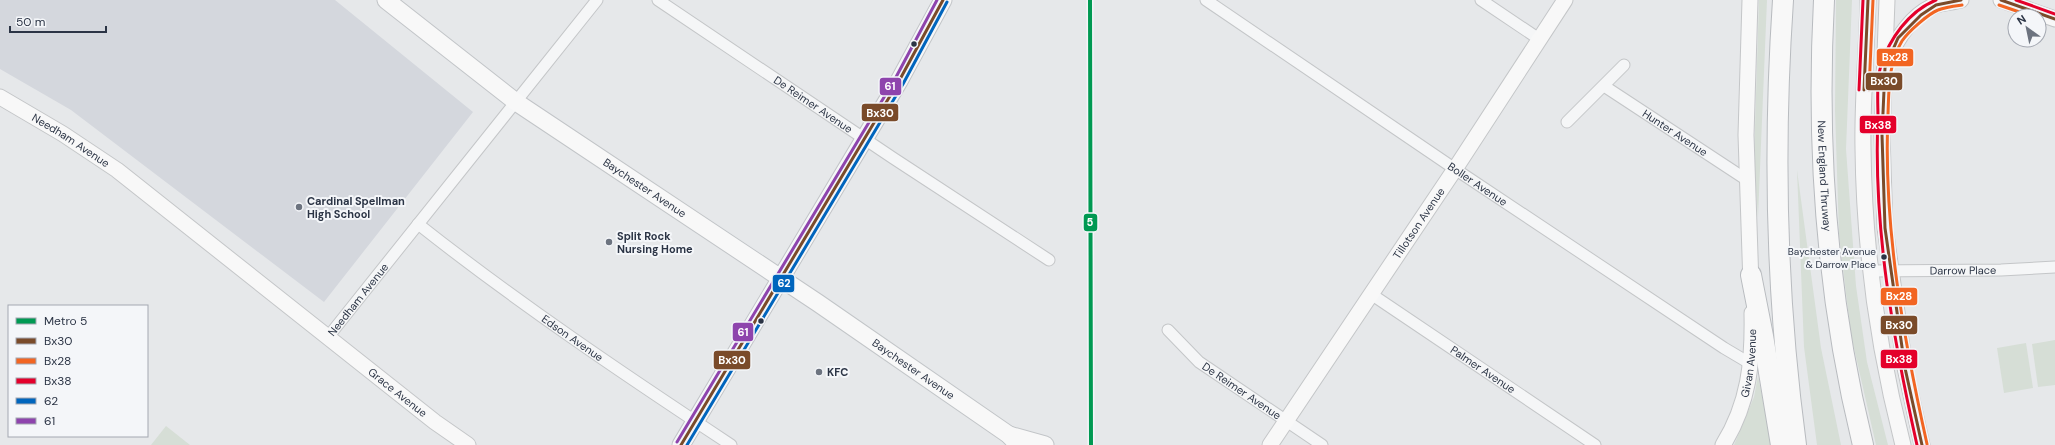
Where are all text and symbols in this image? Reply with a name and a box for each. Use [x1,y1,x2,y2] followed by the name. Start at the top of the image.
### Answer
[10,8,106,34] scale bar
[2007,8,2047,48] north arrow
[2014,12,2029,28] text: N
[16,14,45,30] text: 50 m
[909,39,919,49] unlabelled marker
[1876,48,1914,67] line badge: Bx28
[1882,50,1908,64] text: Bx28
[1865,72,1903,91] line badge: Bx30
[771,73,855,136] street label: De Reimer Avenue
[1870,74,1898,88] text: Bx30
[879,77,902,96] line badge: 61
[885,79,895,93] text: 61
[861,103,899,122] line badge: Bx30
[866,106,894,120] text: Bx30
[1640,106,1710,159] street label: Hunter Avenue
[29,110,112,170] street label: Needham Avenue
[1859,115,1897,134] line badge: Bx38
[1865,118,1891,132] text: Bx38
[1815,120,1835,232] street label: New England Thruway
[601,155,689,220] street label: Baychester Avenue
[1445,159,1510,209] street label: Boller Avenue
[1390,185,1448,262] street label: Tillotson Avenue
[307,194,405,221] place label: Cardinal Spellman High School
[294,202,304,212] marker: Cardinal Spellman High School
[1083,213,1098,232] line badge: 5
[1087,215,1094,229] text: 5
[617,229,693,256] place label: Split Rock Nursing Home
[604,237,614,247] marker: Split Rock Nursing Home
[1788,245,1876,271] place label: Baychester Avenue & Darrow Place
[1879,252,1889,262] marker: Baychester Avenue & Darrow Place
[325,260,391,339] street label: Needham Avenue
[1930,263,1996,278] street label: Darrow Place
[772,274,795,293] line badge: 62
[777,276,791,290] text: 62
[1880,287,1918,306] line badge: Bx28
[1886,289,1912,303] text: Bx28
[8,305,148,437] legend
[539,312,606,364] street label: Edson Avenue
[44,313,87,329] text: Metro 5
[1880,315,1918,335] line badge: Bx30
[756,316,766,326] unlabelled marker
[1885,318,1913,332] text: Bx30
[732,322,754,342] line badge: 61
[738,325,748,339] text: 61
[1737,329,1759,399] street label: Givan Avenue
[44,333,73,349] text: Bx30
[870,336,957,402] street label: Baychester Avenue
[1448,343,1518,396] street label: Palmer Avenue
[1880,349,1918,369] line badge: Bx38
[713,350,751,370] line badge: Bx30
[1886,352,1912,366] text: Bx38
[44,353,71,369] text: Bx28
[718,353,746,367] text: Bx30
[1199,359,1284,422] street label: De Reimer Avenue
[365,365,430,420] street label: Grace Avenue
[827,365,848,379] place label: KFC
[814,367,824,377] marker: KFC
[44,373,72,389] text: Bx38
[44,393,58,409] text: 62
[44,413,55,429] text: 61

